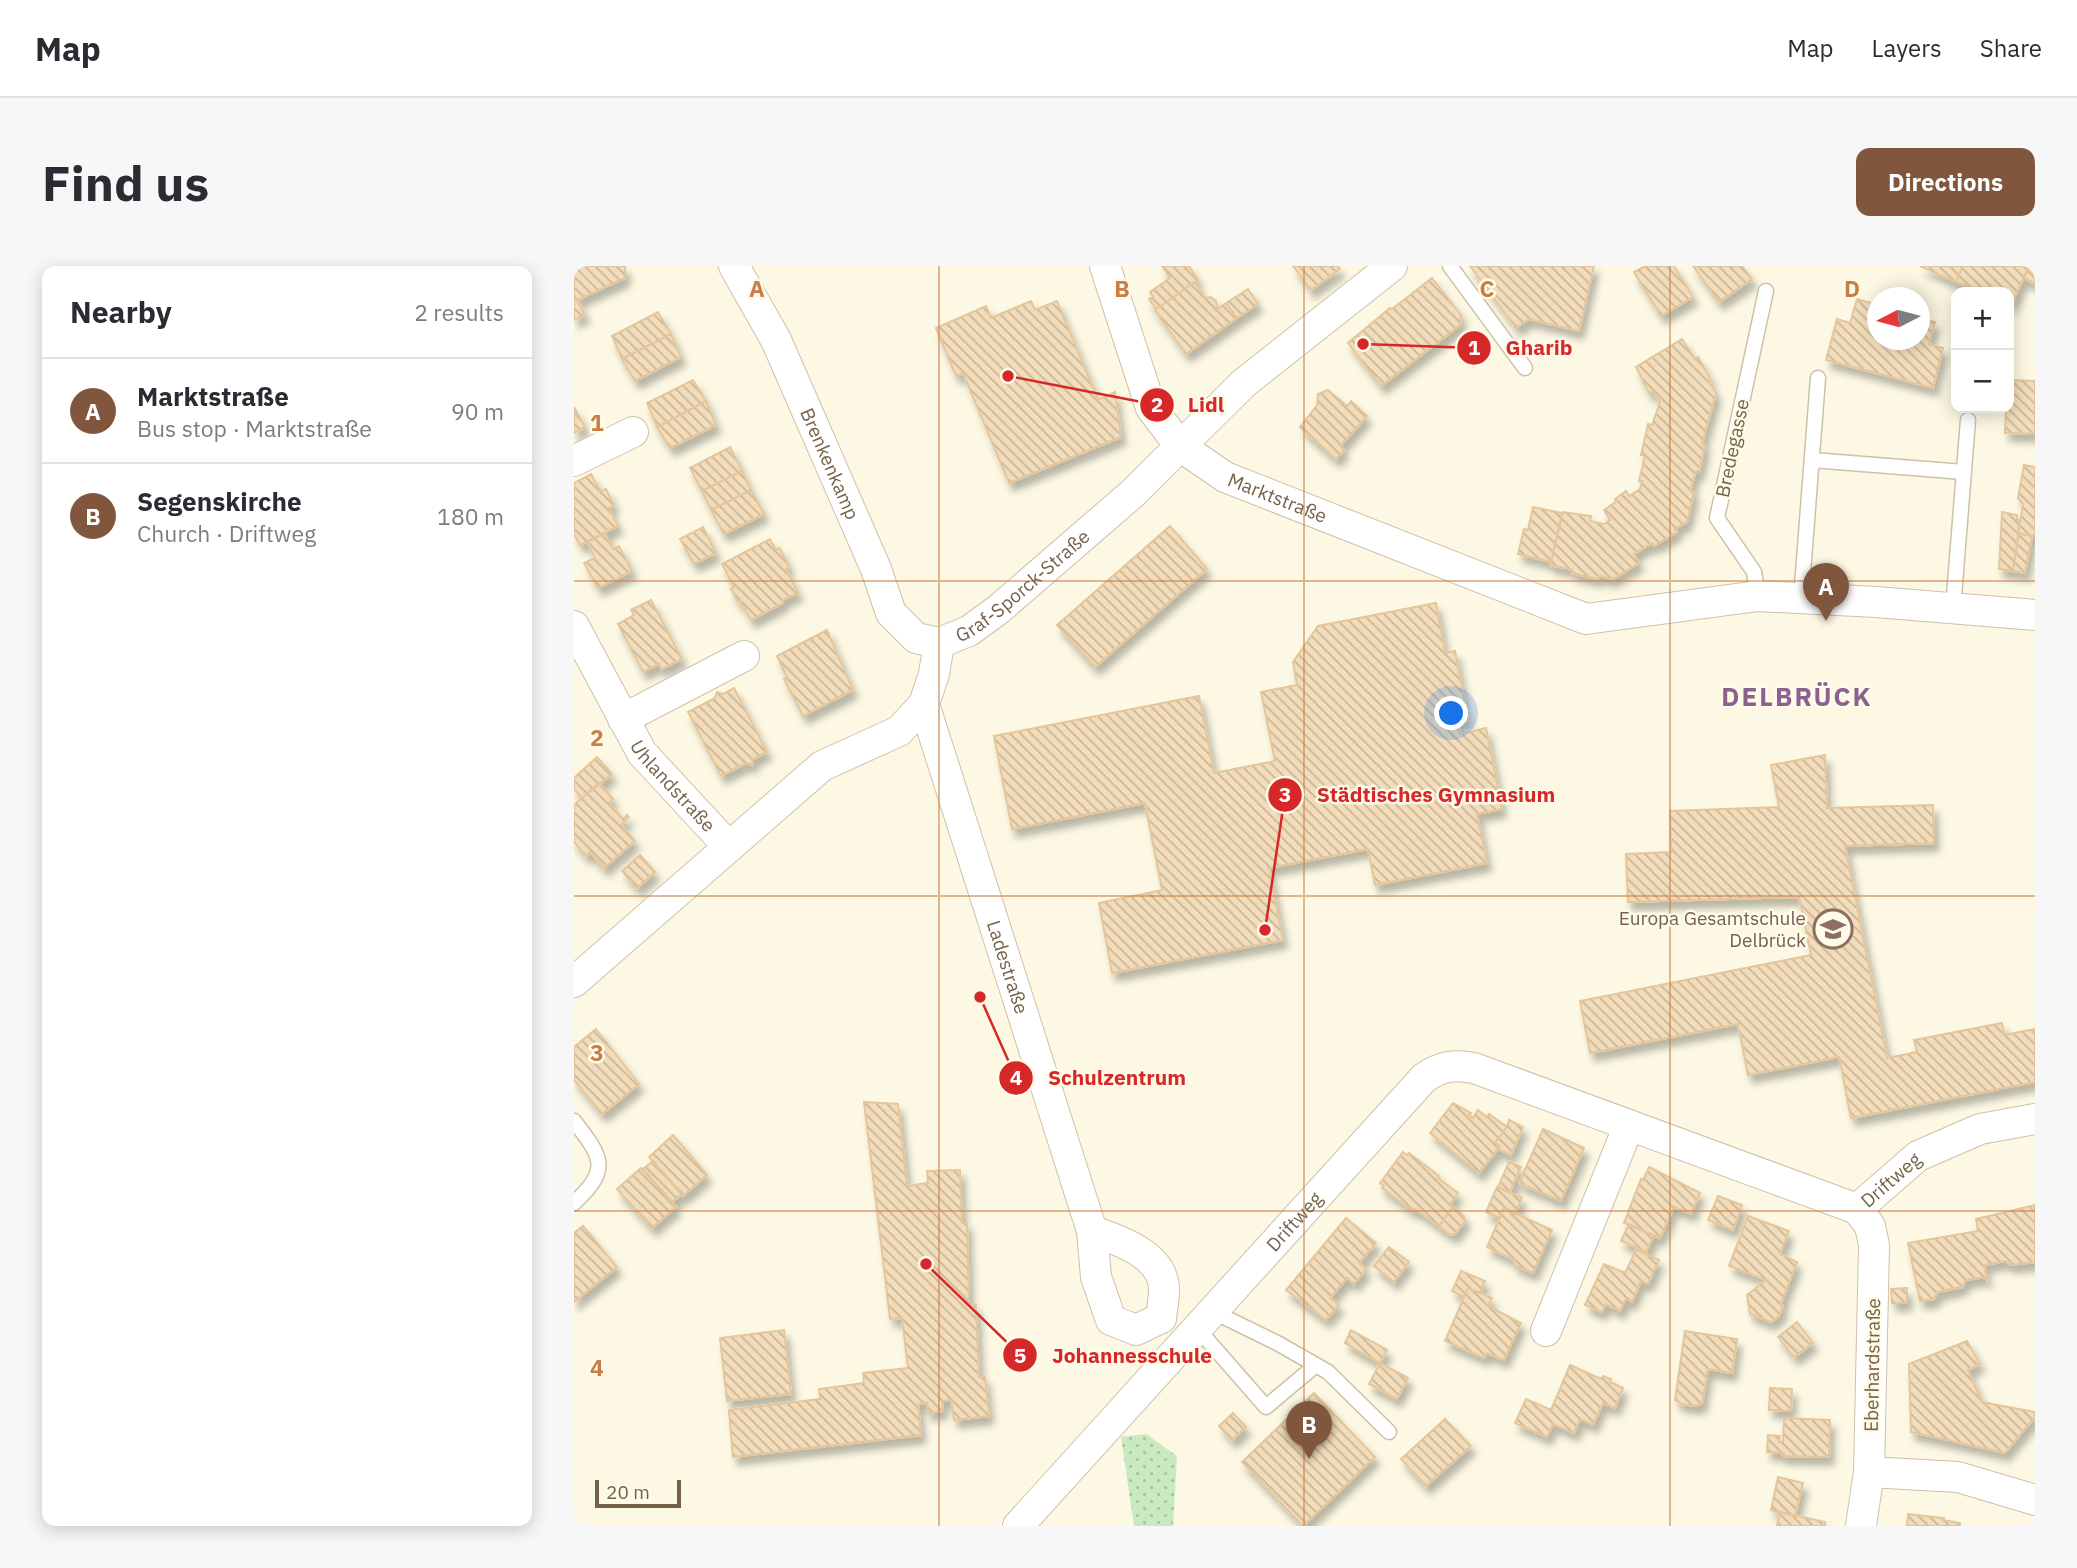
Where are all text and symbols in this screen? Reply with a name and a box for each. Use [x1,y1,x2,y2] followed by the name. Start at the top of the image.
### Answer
[35,27,101,70] text: Map
[1787,32,1834,64] text: Map
[1872,32,1942,64] text: Layers
[1980,32,2042,64] text: Share
[1856,148,2035,216] button: Directions
[42,151,209,214] text: Find us
[749,273,765,303] text: A
[1114,273,1130,303] text: B
[1480,273,1495,303] text: C
[1844,273,1860,303] text: D
[1867,287,1930,350] north arrow
[1951,287,2014,413] map controls
[1951,287,2014,350] button: +
[70,292,172,331] text: Nearby
[414,297,504,327] text: 2 results
[1457,327,1586,369] callout: Gharib
[1468,333,1481,361] text: 1
[1506,333,1572,361] text: Gharib
[1951,350,2014,413] button: −
[137,379,289,413] text: Marktstraße
[1139,384,1239,426] callout: Lidl
[1151,390,1163,418] text: 2
[1188,390,1224,418] text: Lidl
[85,396,101,426] text: A
[451,396,504,426] text: 90 m
[1710,397,1754,499] street label: Bredegasse
[795,404,865,523] street label: Brenkenkamp
[590,407,604,437] text: 1
[137,413,372,443] text: Bus stop · Marktstraße
[1224,467,1330,528] street label: Marktstraße
[137,484,302,518] text: Segenskirche
[85,501,101,531] text: B
[437,501,504,531] text: 180 m
[137,518,316,548] text: Church · Driftweg
[952,524,1094,647] street label: Graf-Sporck-Straße
[1803,563,1849,621] pin: A
[1721,679,1873,713] district label: DELBRÜCK
[1434,696,1468,730] your location
[590,722,604,752] text: 2
[625,736,721,837] street label: Uhlandstraße
[1267,774,1569,816] callout: Städtisches Gymnasium
[1279,780,1291,808] text: 3
[1317,780,1555,808] text: Städtisches Gymnasium
[1619,906,1806,952] place label: Europa Gesamtschule Delbrück
[1812,908,1854,950] school or university icon: Europa Gesamtschule Delbrück
[982,917,1034,1017] street label: Ladestraße
[590,1037,604,1067] text: 3
[999,1057,1200,1099] callout: Schulzentrum
[1010,1063,1022,1091] text: 4
[1048,1063,1186,1091] text: Schulzentrum
[1855,1147,1926,1213] street label: Driftweg
[1261,1187,1327,1256] street label: Driftweg
[1859,1298,1885,1432] street label: Eberhardstraße
[1003,1334,1226,1376] callout: Johannesschule
[1014,1341,1026,1369] text: 5
[1052,1341,1212,1369] text: Johannesschule
[590,1352,604,1382] text: 4
[1286,1401,1332,1459] pin: B
[595,1477,681,1509] scale bar
[606,1480,650,1504] text: 20 m

